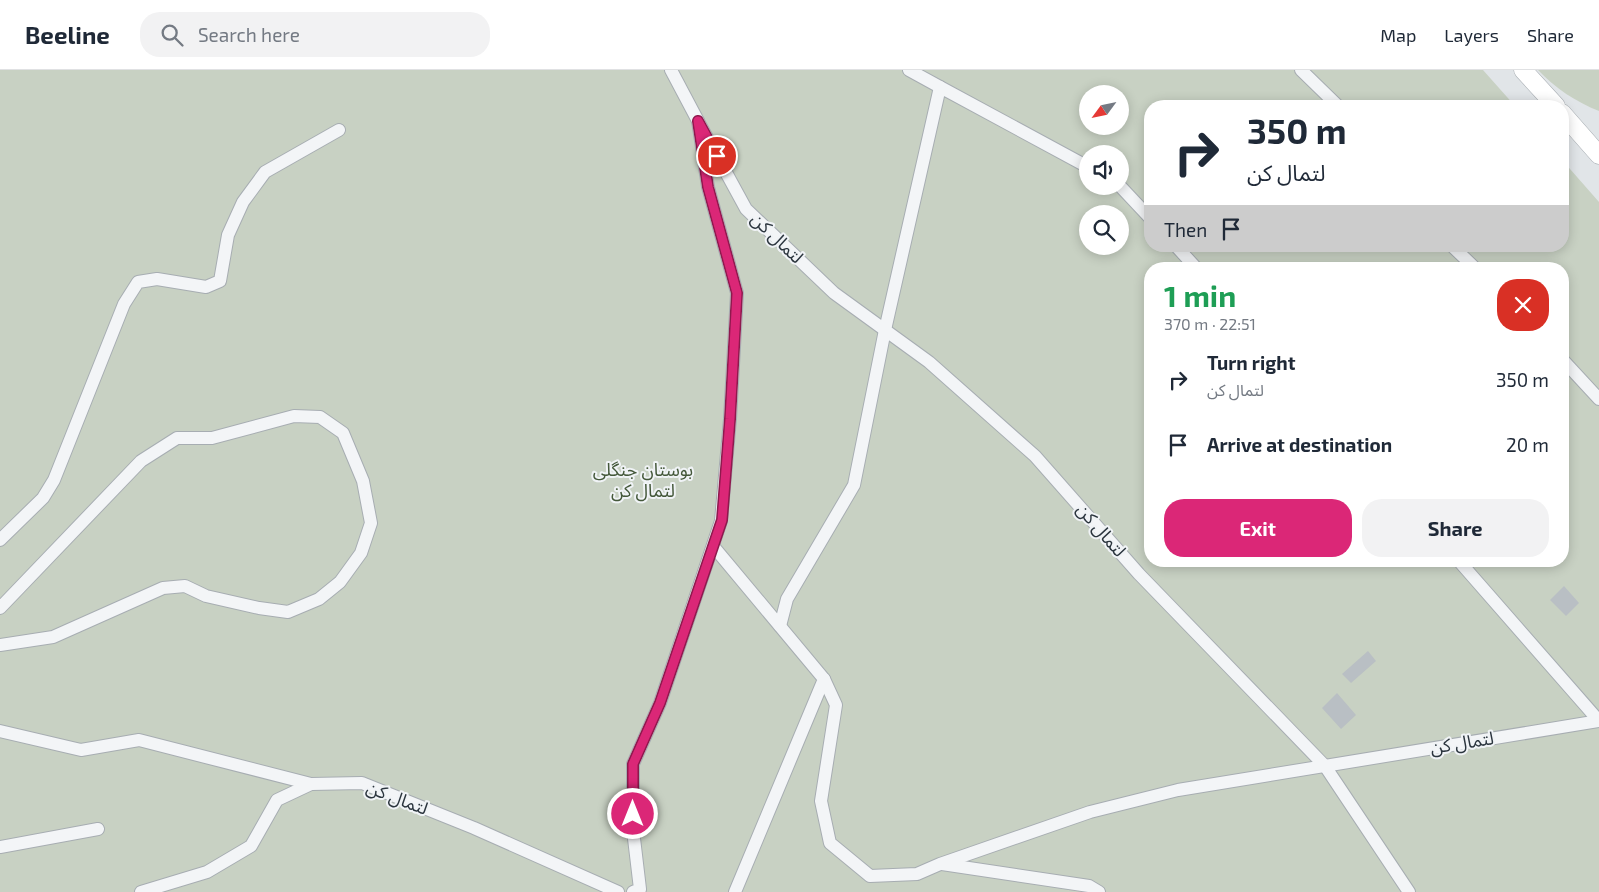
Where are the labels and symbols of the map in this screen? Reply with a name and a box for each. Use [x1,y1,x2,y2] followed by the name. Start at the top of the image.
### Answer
[1079,85,1129,135] north arrow
[696,135,738,177] pin
[746,207,808,268] street label: لتمال کن
[593,458,693,502] park label: بوستان جنگلی لتمال کن
[1072,498,1131,561] street label: لتمال کن
[1428,726,1495,759] street label: لتمال کن
[363,775,431,820] street label: لتمال کن
[606,787,658,839] position arrow

